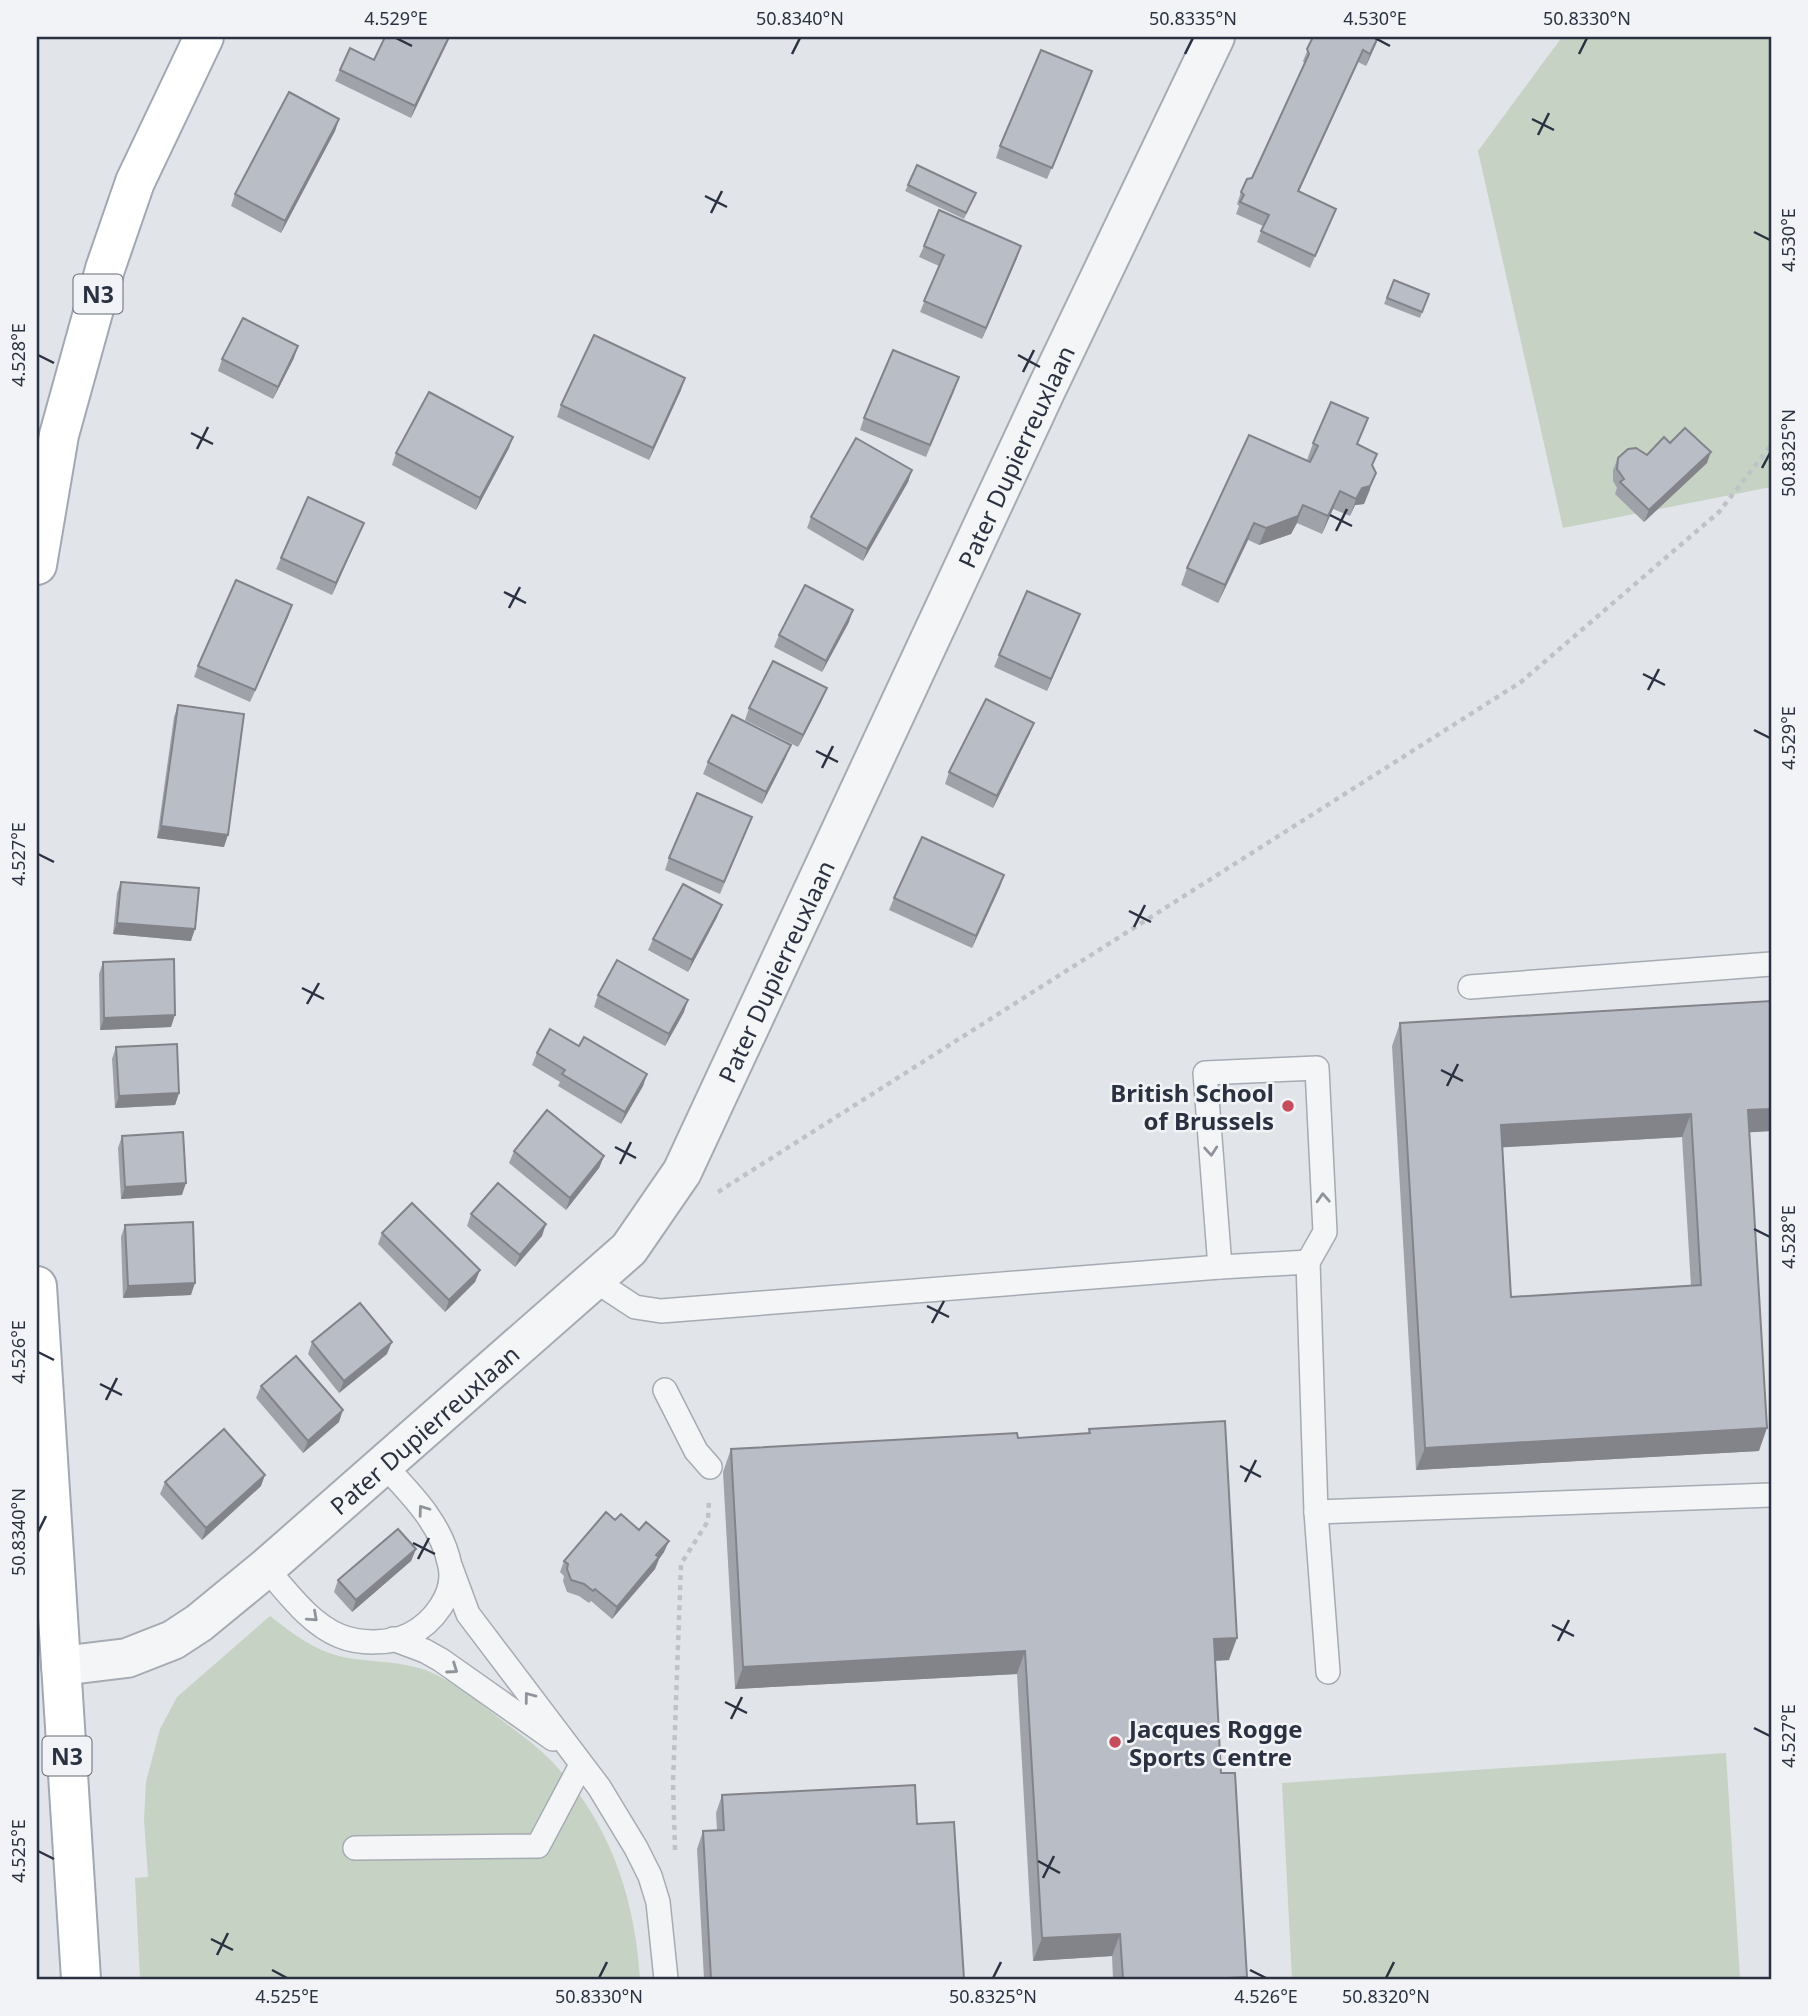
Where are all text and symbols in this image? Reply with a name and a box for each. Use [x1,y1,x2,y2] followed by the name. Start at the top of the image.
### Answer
[364,6,428,30] text: 4.529°E
[756,6,844,30] text: 50.8340°N
[1149,6,1237,30] text: 50.8335°N
[1343,6,1407,30] text: 4.530°E
[1543,6,1631,30] text: 50.8330°N
[1776,208,1800,272] text: 4.530°E
[74,274,122,314] road number: N3
[6,323,30,387] text: 4.528°E
[949,340,1082,573] street label: Pater Dupierreuxlaan
[1776,409,1800,497] text: 50.8325°N
[1776,706,1800,770] text: 4.529°E
[6,822,30,886] text: 4.527°E
[710,855,841,1088] street label: Pater Dupierreuxlaan
[1110,1076,1274,1137] place label: British School of Brussels
[1280,1098,1296,1114] marker: British School of Brussels
[1203,1146,1218,1157] one-way arrow
[1316,1193,1331,1204] one-way arrow
[1776,1205,1800,1269] text: 4.528°E
[6,1320,30,1384] text: 4.526°E
[322,1337,526,1521] street label: Pater Dupierreuxlaan
[6,1488,30,1576] text: 50.8340°N
[419,1505,431,1518] one-way arrow
[305,1609,318,1621] one-way arrow
[445,1661,458,1673] one-way arrow
[525,1692,537,1704] one-way arrow
[1776,1704,1800,1768] text: 4.527°E
[1127,1712,1303,1773] place label: Jacques Rogge Sports Centre
[1107,1734,1123,1750] marker: Jacques Rogge Sports Centre
[42,1736,92,1776] road number: N3
[6,1819,30,1883] text: 4.525°E
[255,1984,319,2008] text: 4.525°E
[555,1984,643,2008] text: 50.8330°N
[949,1984,1037,2008] text: 50.8325°N
[1234,1984,1298,2008] text: 4.526°E
[1342,1984,1430,2008] text: 50.8320°N

